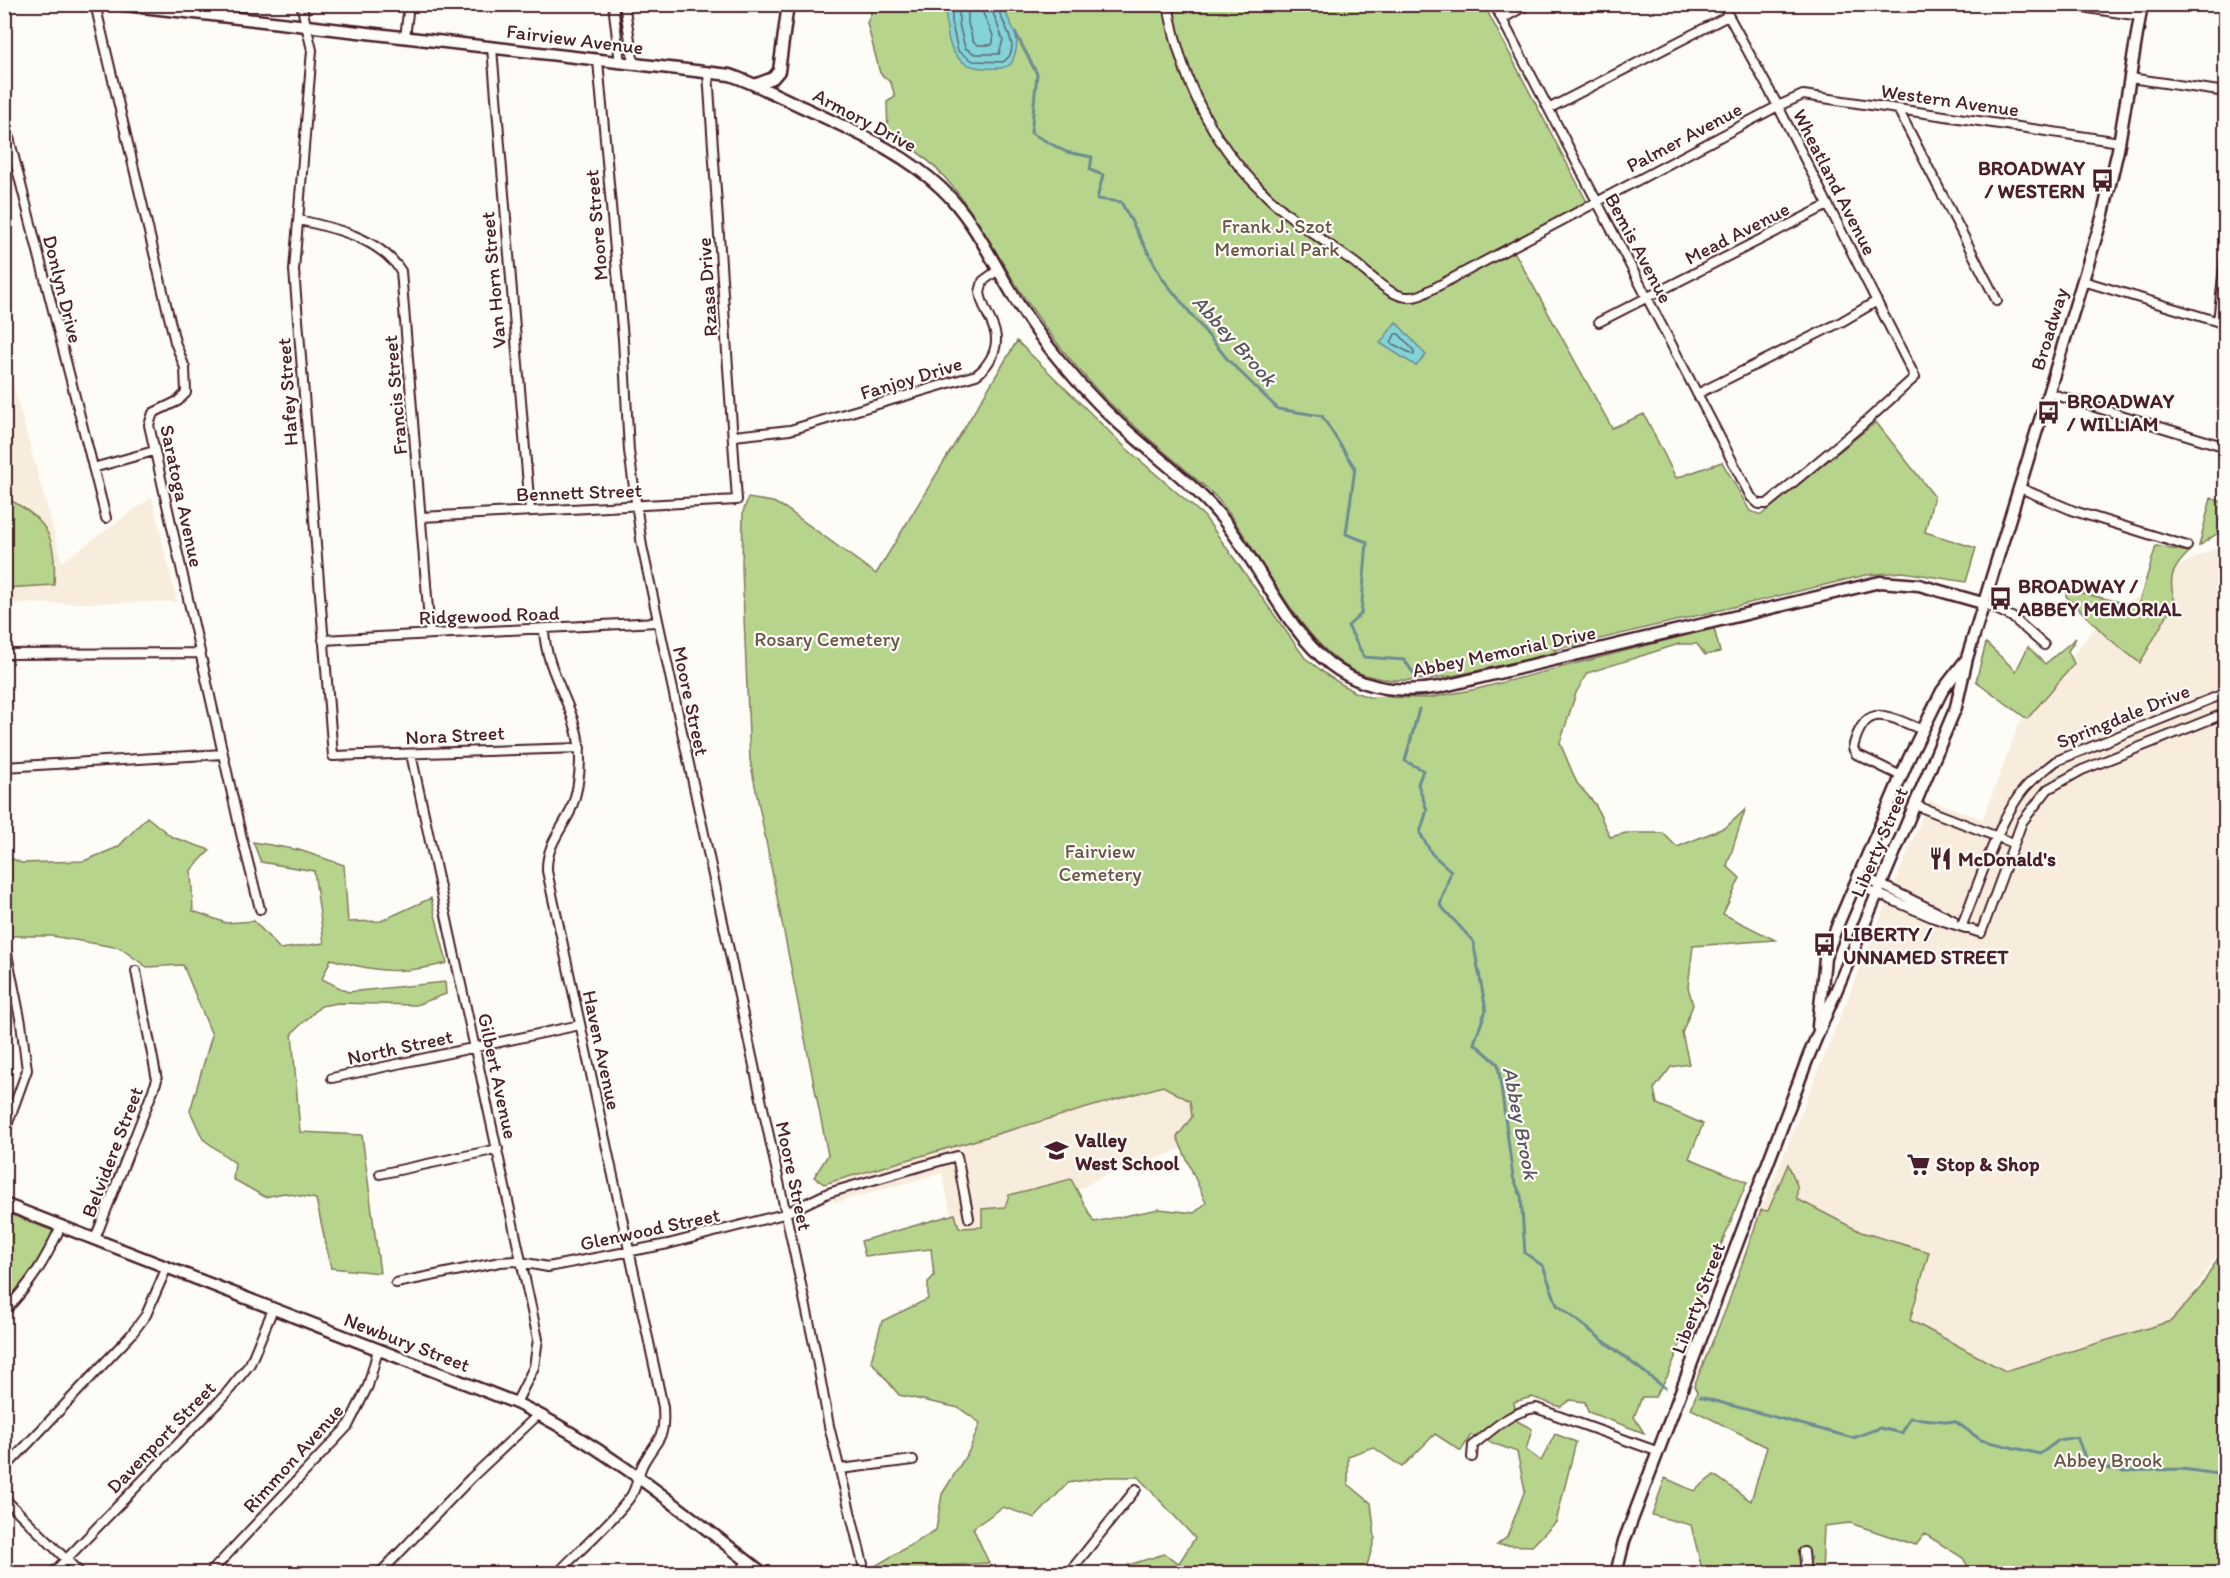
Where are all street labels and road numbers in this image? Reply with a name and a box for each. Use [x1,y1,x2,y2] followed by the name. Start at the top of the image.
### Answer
[505,19,645,59] street label: Fairview Avenue
[1879,78,2021,122] street label: Western Avenue
[809,83,921,157] street label: Armory Drive
[1622,96,1746,178] street label: Palmer Avenue
[1788,105,1882,259] street label: Wheatland Avenue
[579,168,613,282] street label: Moore Street
[1600,189,1678,307] street label: Bemis Avenue
[1681,196,1793,270] street label: Mead Avenue
[475,211,511,349] street label: Van Horn Street
[38,233,88,345] street label: Donlyn Drive
[692,237,722,337] street label: Rzasa Drive
[2025,284,2073,373] street label: Broadway
[378,334,412,456] street label: Francis Street
[271,337,303,447] street label: Hafey Street
[857,351,965,405] street label: Fanjoy Drive
[155,423,209,569] street label: Saratoga Avenue
[516,478,643,506] street label: Bennett Street
[418,601,560,629] street label: Ridgewood Road
[1410,620,1598,682] street label: Abbey Memorial Drive
[668,644,714,758] street label: Moore Street
[2053,678,2193,754] street label: Springdale Drive
[405,720,505,750] street label: Nora Street
[1845,783,1913,901] street label: Liberty Street
[578,988,626,1112] street label: Haven Avenue
[473,1011,523,1141] street label: Gilbert Avenue
[345,1024,455,1070] street label: North Street
[76,1083,148,1221] street label: Belvidere Street
[771,1119,817,1233] street label: Moore Street
[578,1202,722,1256] street label: Glenwood Street
[1666,1239,1730,1357] street label: Liberty Street
[341,1307,473,1377] street label: Newbury Street
[101,1375,221,1498] street label: Davenport Street
[238,1398,348,1518] street label: Rimmon Avenue

